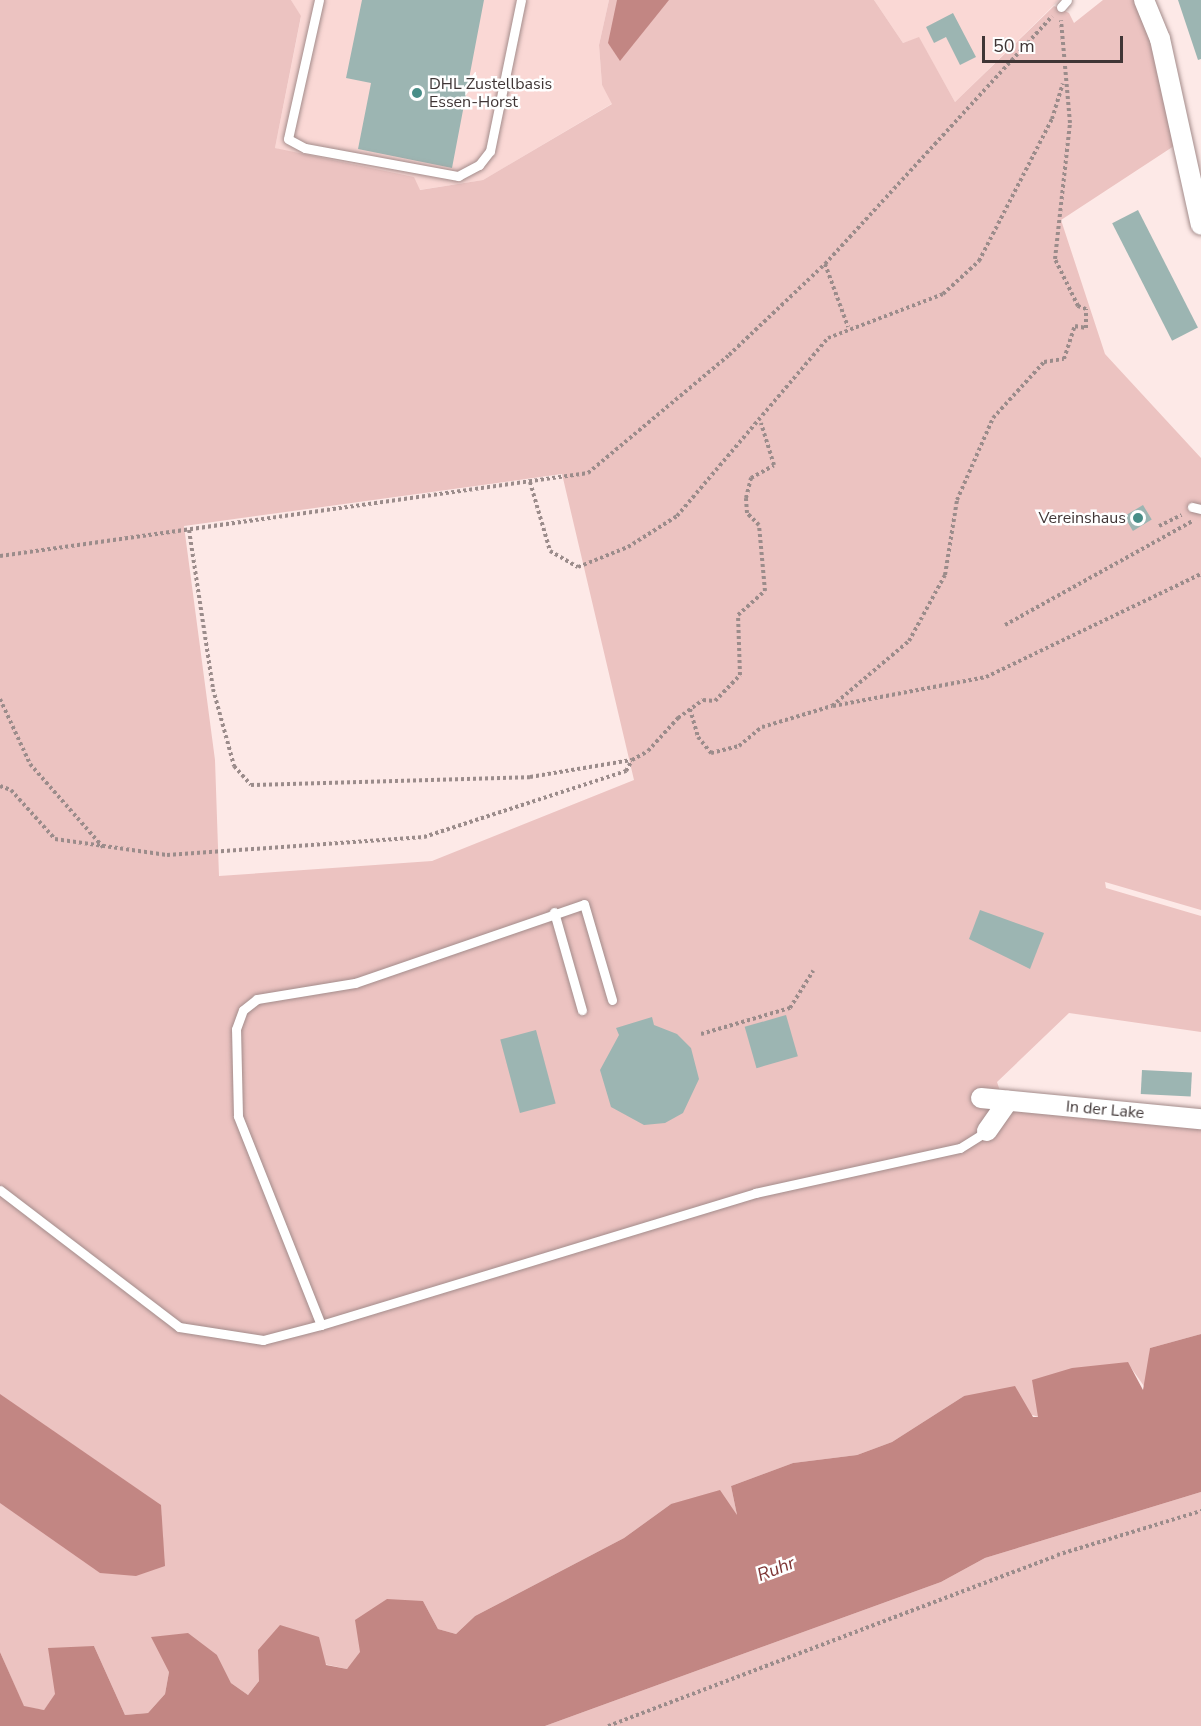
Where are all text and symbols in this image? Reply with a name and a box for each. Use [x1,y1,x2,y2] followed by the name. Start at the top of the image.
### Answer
[985,24,1126,62] scale bar
[993,34,1035,58] text: 50 m
[429,74,552,112] place label: DHL Zustellbasis Essen-Horst
[410,86,424,100] marker: DHL Zustellbasis Essen-Horst
[1039,508,1126,528] place label: Vereinshaus
[1131,511,1145,525] marker: Vereinshaus
[1065,1097,1145,1123] street label: In der Lake
[754,1552,798,1586] water label: Ruhr

